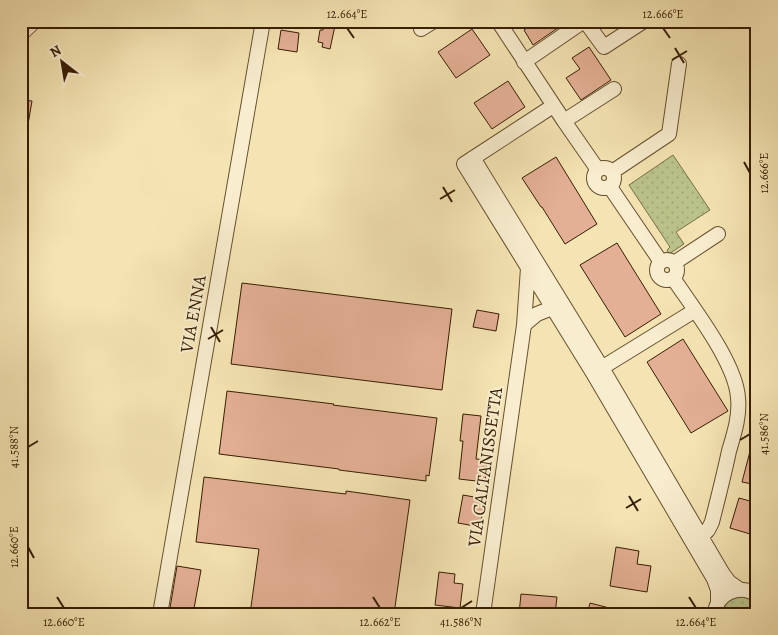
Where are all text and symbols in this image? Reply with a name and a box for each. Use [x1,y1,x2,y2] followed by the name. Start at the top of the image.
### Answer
[327,6,367,22] text: 12.664°E
[643,6,683,22] text: 12.666°E
[38,38,88,88] north arrow
[46,41,65,62] text: N
[756,153,772,193] text: 12.666°E
[174,273,212,356] street label: VIA ENNA
[462,385,508,549] street label: VIA CALTANISSETTA
[756,413,772,455] text: 41.586°N
[6,426,22,468] text: 41.588°N
[6,526,22,568] text: 12.660°E
[43,614,85,630] text: 12.660°E
[360,614,400,630] text: 12.662°E
[440,614,482,630] text: 41.586°N
[676,614,716,630] text: 12.664°E

